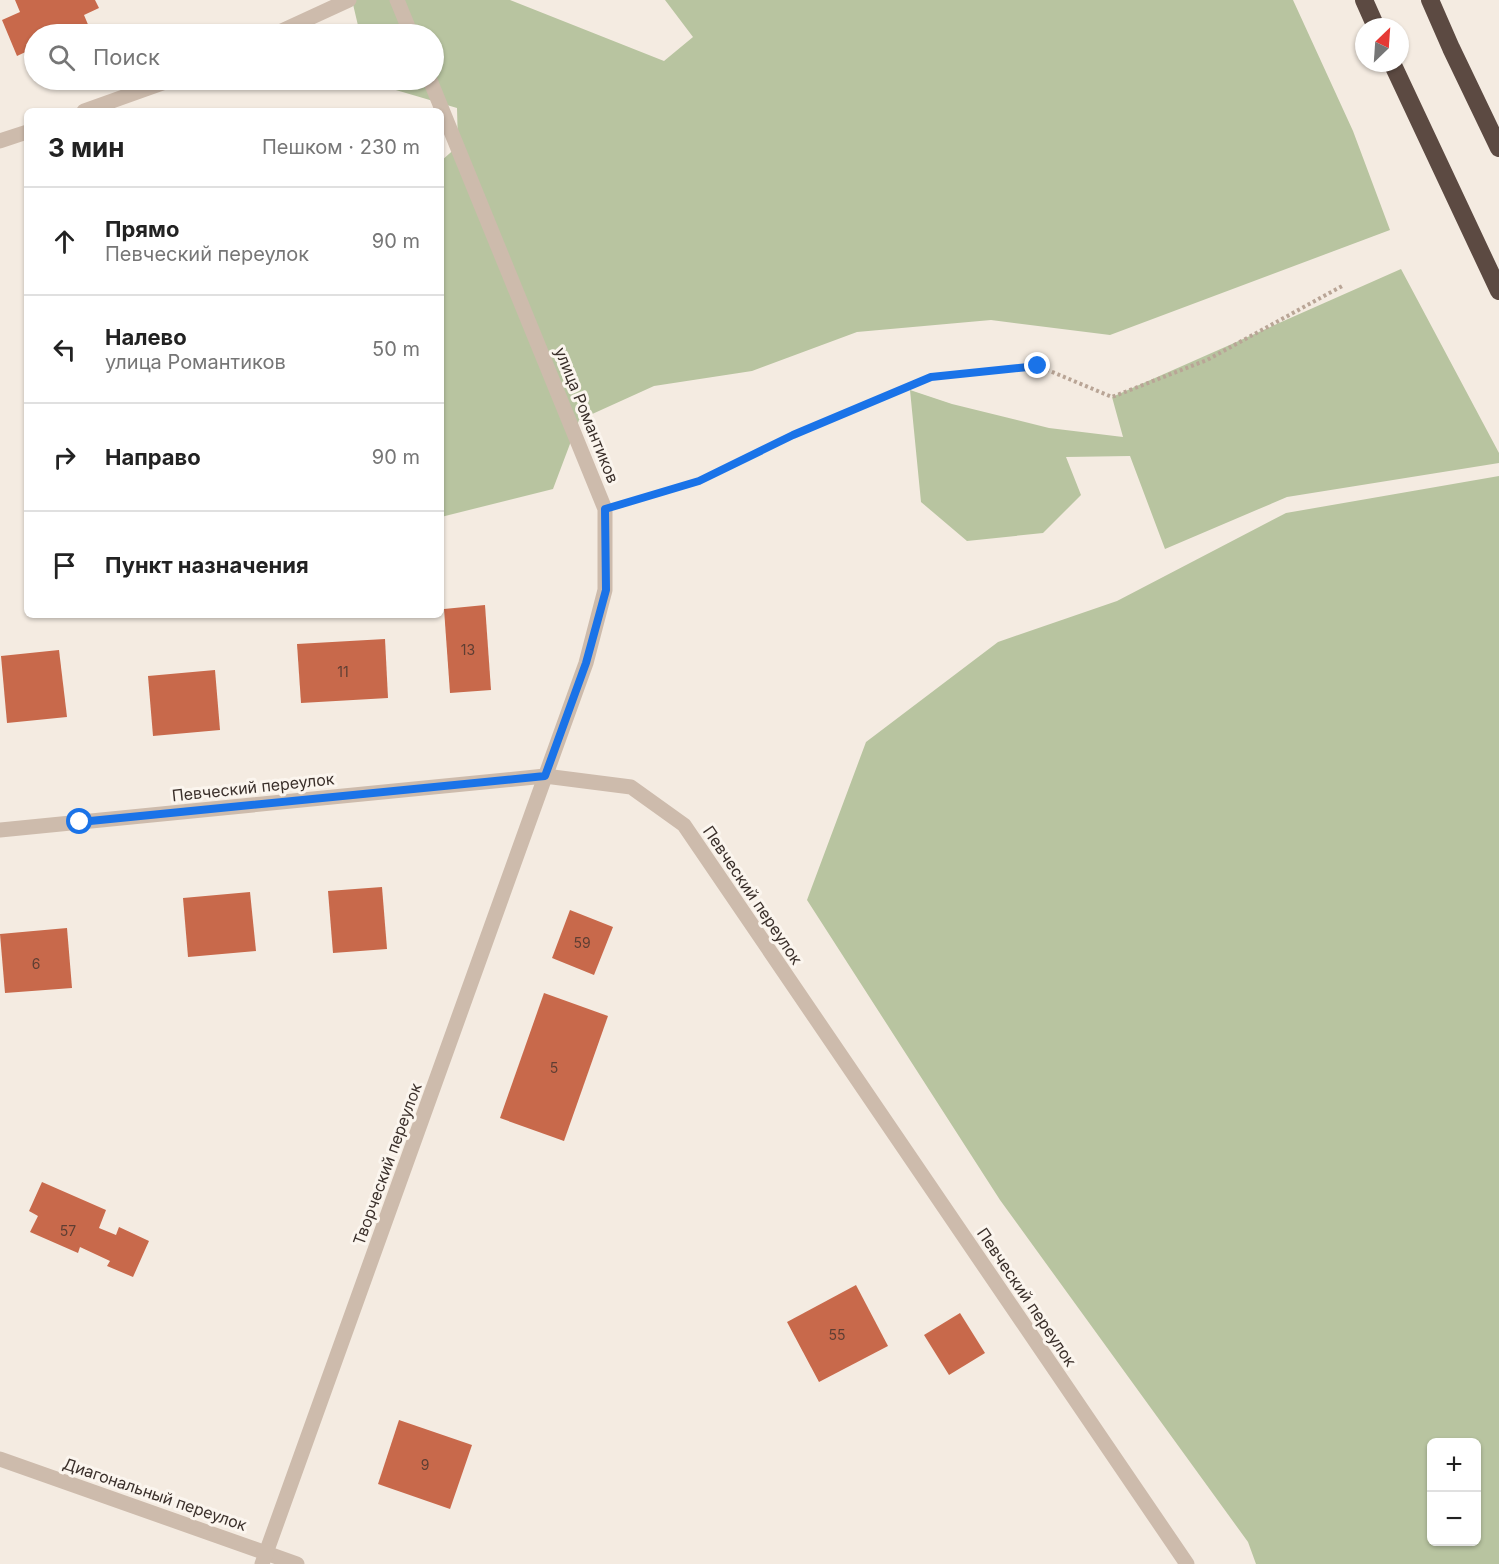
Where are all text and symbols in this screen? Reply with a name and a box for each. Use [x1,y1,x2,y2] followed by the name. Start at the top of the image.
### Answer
[1355,18,1409,72] north arrow
[24,24,444,90] search box
[45,41,78,74] icon: search
[93,44,160,70] text: Поиск
[48,132,124,163] text: 3 мин
[262,135,420,159] text: Пешком · 230 m
[105,216,179,242] text: Прямо
[48,225,81,258] icon: ahead
[372,229,420,253] text: 90 m
[105,242,309,266] text: Певческий переулок
[105,324,187,350] text: Налево
[48,333,81,366] icon: left
[372,337,420,361] text: 50 m
[551,344,623,486] street label: улица Романтиков
[105,350,286,374] text: улица Романтиков
[1024,352,1050,378] route end
[48,441,81,474] icon: right
[105,444,201,470] text: Направо
[372,445,420,469] text: 90 m
[48,549,81,582] icon: arrive
[105,552,309,578] text: Пункт назначения
[461,641,475,658] house number: 13
[337,663,349,680] house number: 11
[171,768,336,805] street label: Певческий переулок
[66,808,92,834] route start
[699,822,807,969] street label: Певческий переулок
[573,934,591,951] house number: 59
[32,955,40,972] house number: 6
[550,1059,558,1076] house number: 5
[348,1080,426,1248] street label: Творческий переулок
[60,1222,76,1239] house number: 57
[973,1224,1081,1371] street label: Певческий переулок
[828,1326,846,1343] house number: 55
[1427,1438,1481,1546] map controls
[1427,1438,1481,1492] button: +
[61,1453,250,1535] street label: Диагональный переулок
[421,1456,429,1473] house number: 9
[1427,1492,1481,1546] button: −

